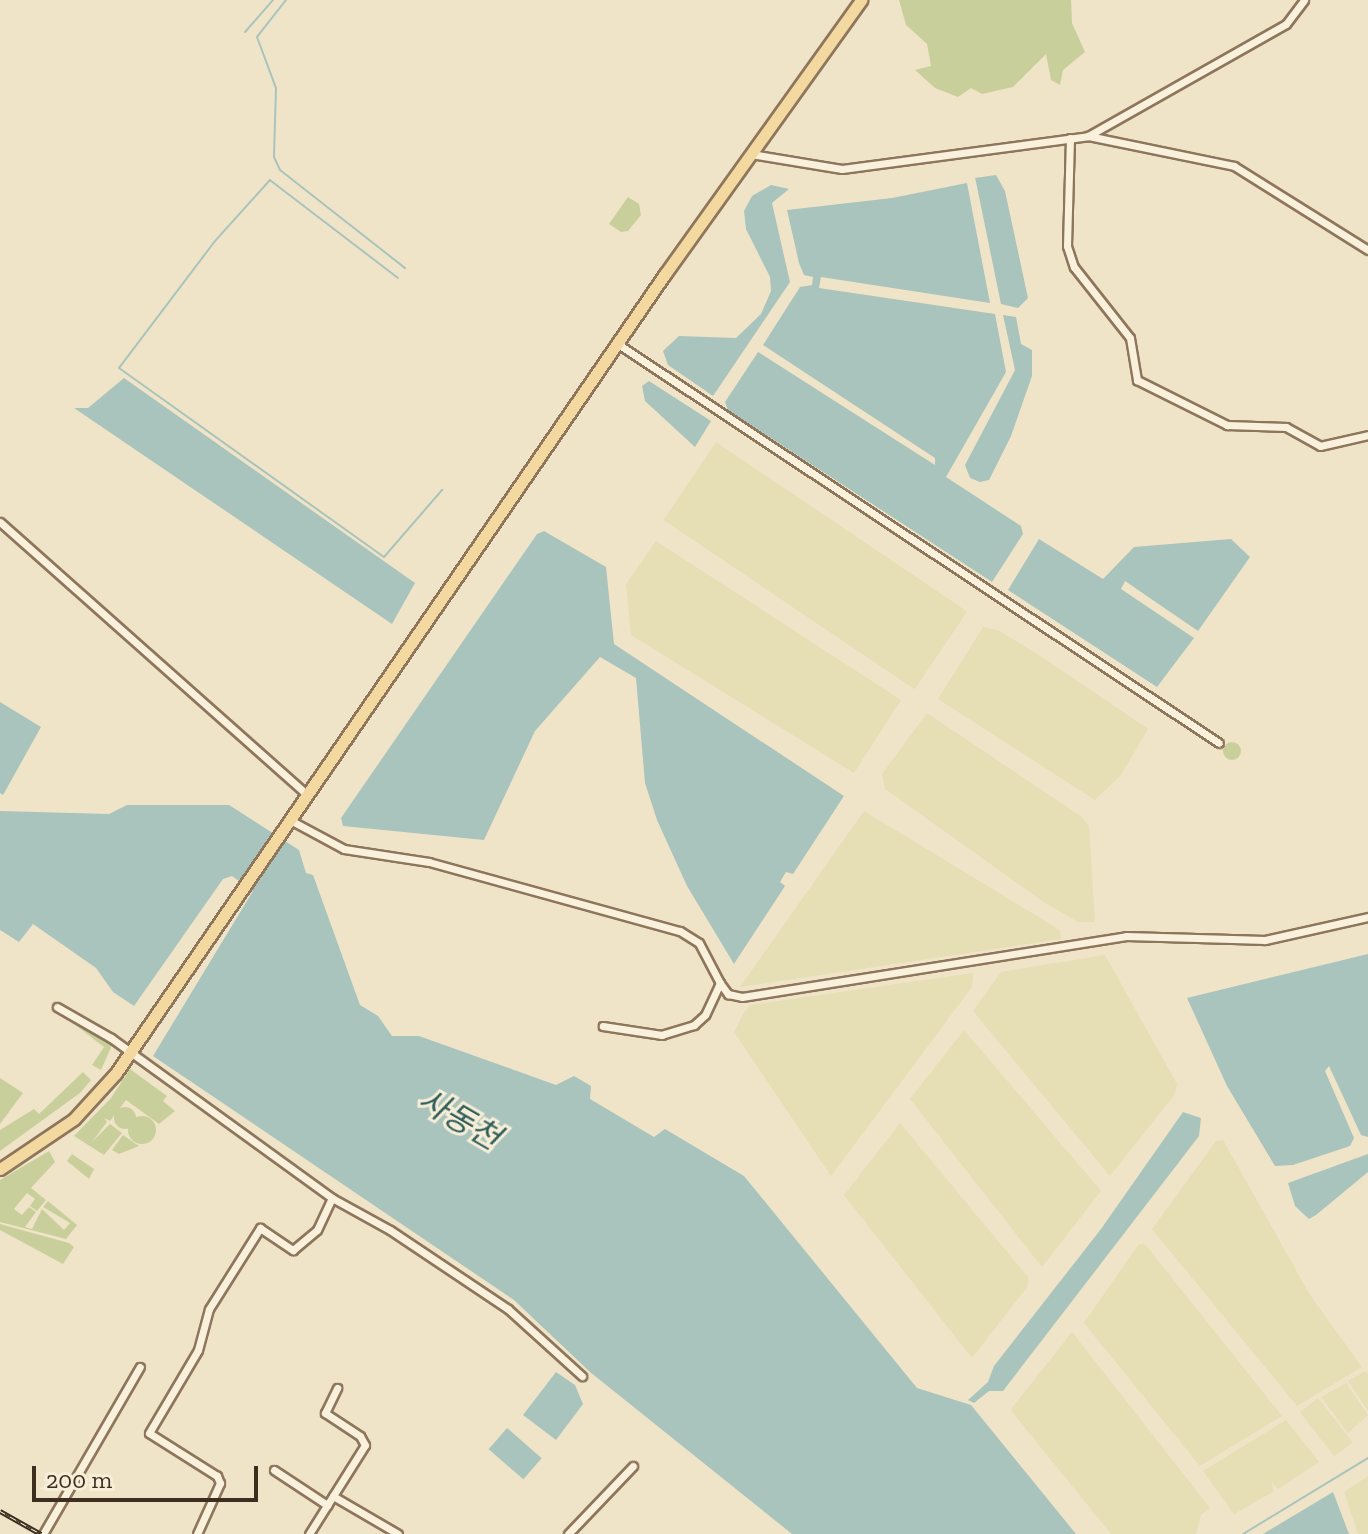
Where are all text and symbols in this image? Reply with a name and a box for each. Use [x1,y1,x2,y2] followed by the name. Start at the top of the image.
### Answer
[411,1080,507,1158] water label: 사동천
[36,1450,262,1500] scale bar
[46,1465,112,1494] text: 200 m

